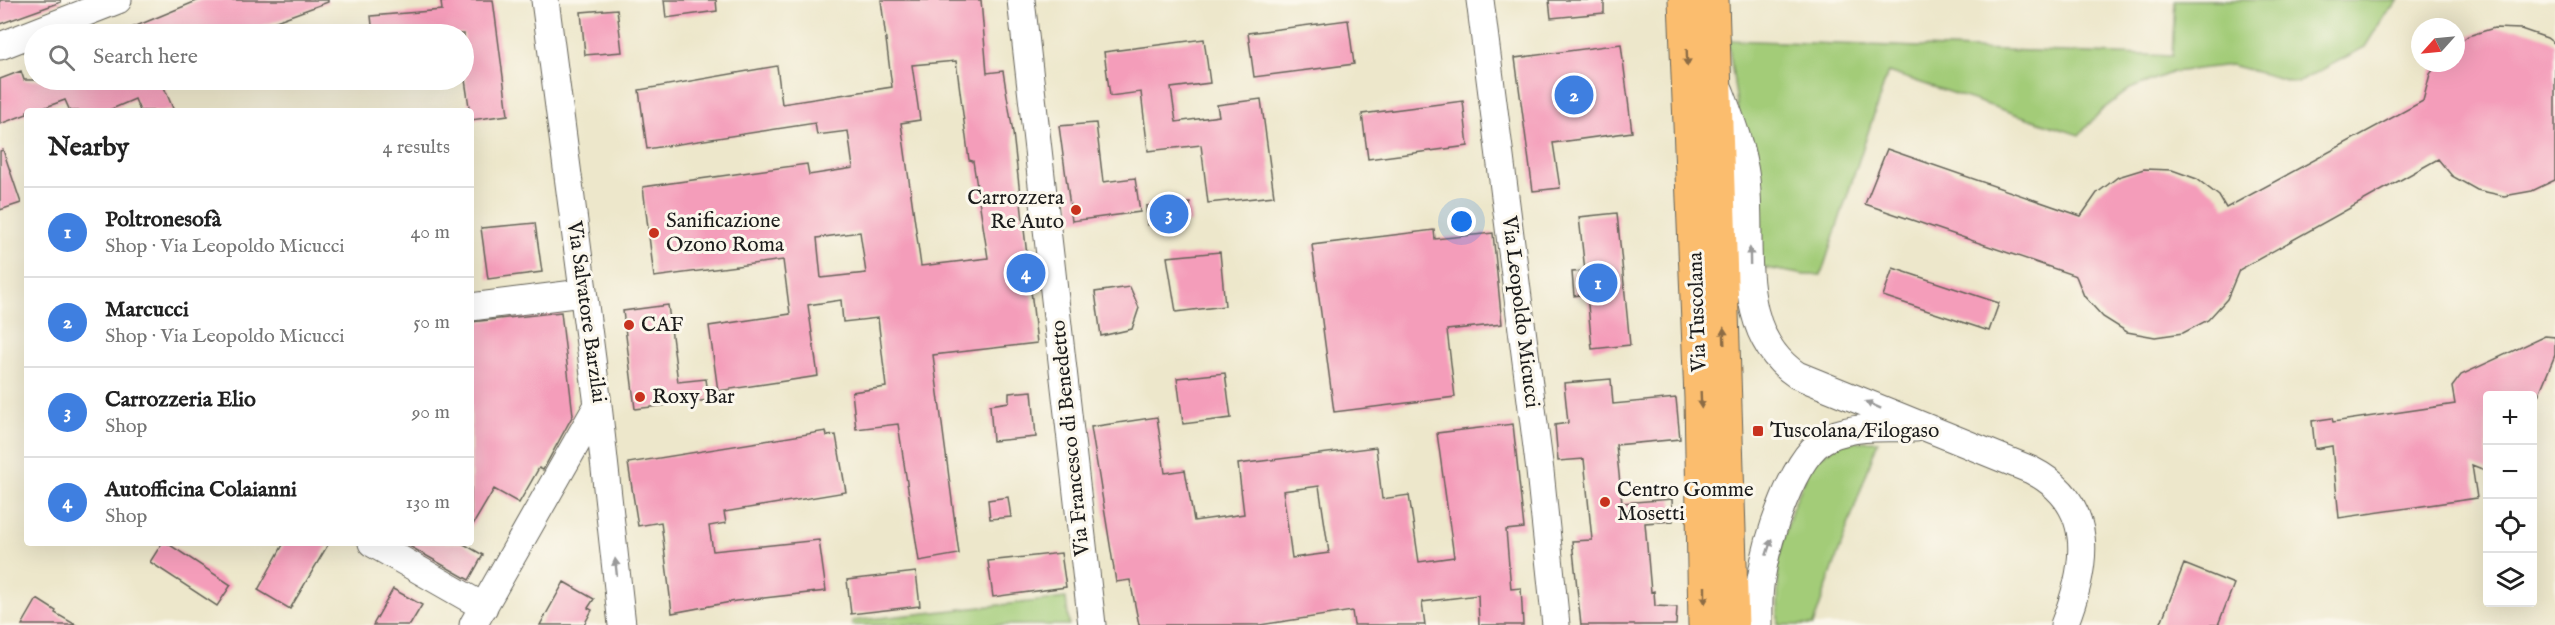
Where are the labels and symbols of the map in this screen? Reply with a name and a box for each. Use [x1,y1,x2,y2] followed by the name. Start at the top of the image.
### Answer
[2411,18,2465,72] north arrow
[1682,49,1691,68] one-way arrow
[1554,72,1594,118] pin: 2
[967,185,1065,236] place label: Carrozzera Re Auto
[1150,192,1188,236] pin: 3
[1069,203,1083,217] marker: Carrozzera Re Auto
[1447,207,1476,236] your location
[666,208,785,259] place label: Sanificazione Ozono Roma
[1495,213,1545,410] street label: Via Leopoldo Micucci
[560,218,612,405] street label: Via Salvatore Barzilai
[647,226,661,240] marker: Sanificazione Ozono Roma
[1745,246,1754,265] one-way arrow
[1006,250,1046,296] pin: 4
[1682,251,1714,373] street label: Via Tuscolana
[1578,260,1618,306] pin: 1
[641,312,683,339] place label: CAF
[622,318,636,332] marker: CAF
[1045,319,1097,558] street label: Via Francesco di Benedetto
[1720,326,1729,345] one-way arrow
[652,384,735,411] place label: Roxy Bar
[633,390,647,404] marker: Roxy Bar
[1696,391,1706,410] one-way arrow
[1863,400,1881,410] one-way arrow
[1770,418,1939,445] place label: Tuscolana/Filogaso
[1751,424,1765,438] marker: Tuscolana/Filogaso
[1617,477,1754,528] place label: Centro Gomme Mosetti
[1598,495,1612,509] marker: Centro Gomme Mosetti
[1765,538,1774,556] one-way arrow
[611,557,621,576] one-way arrow
[1700,586,1710,605] one-way arrow

